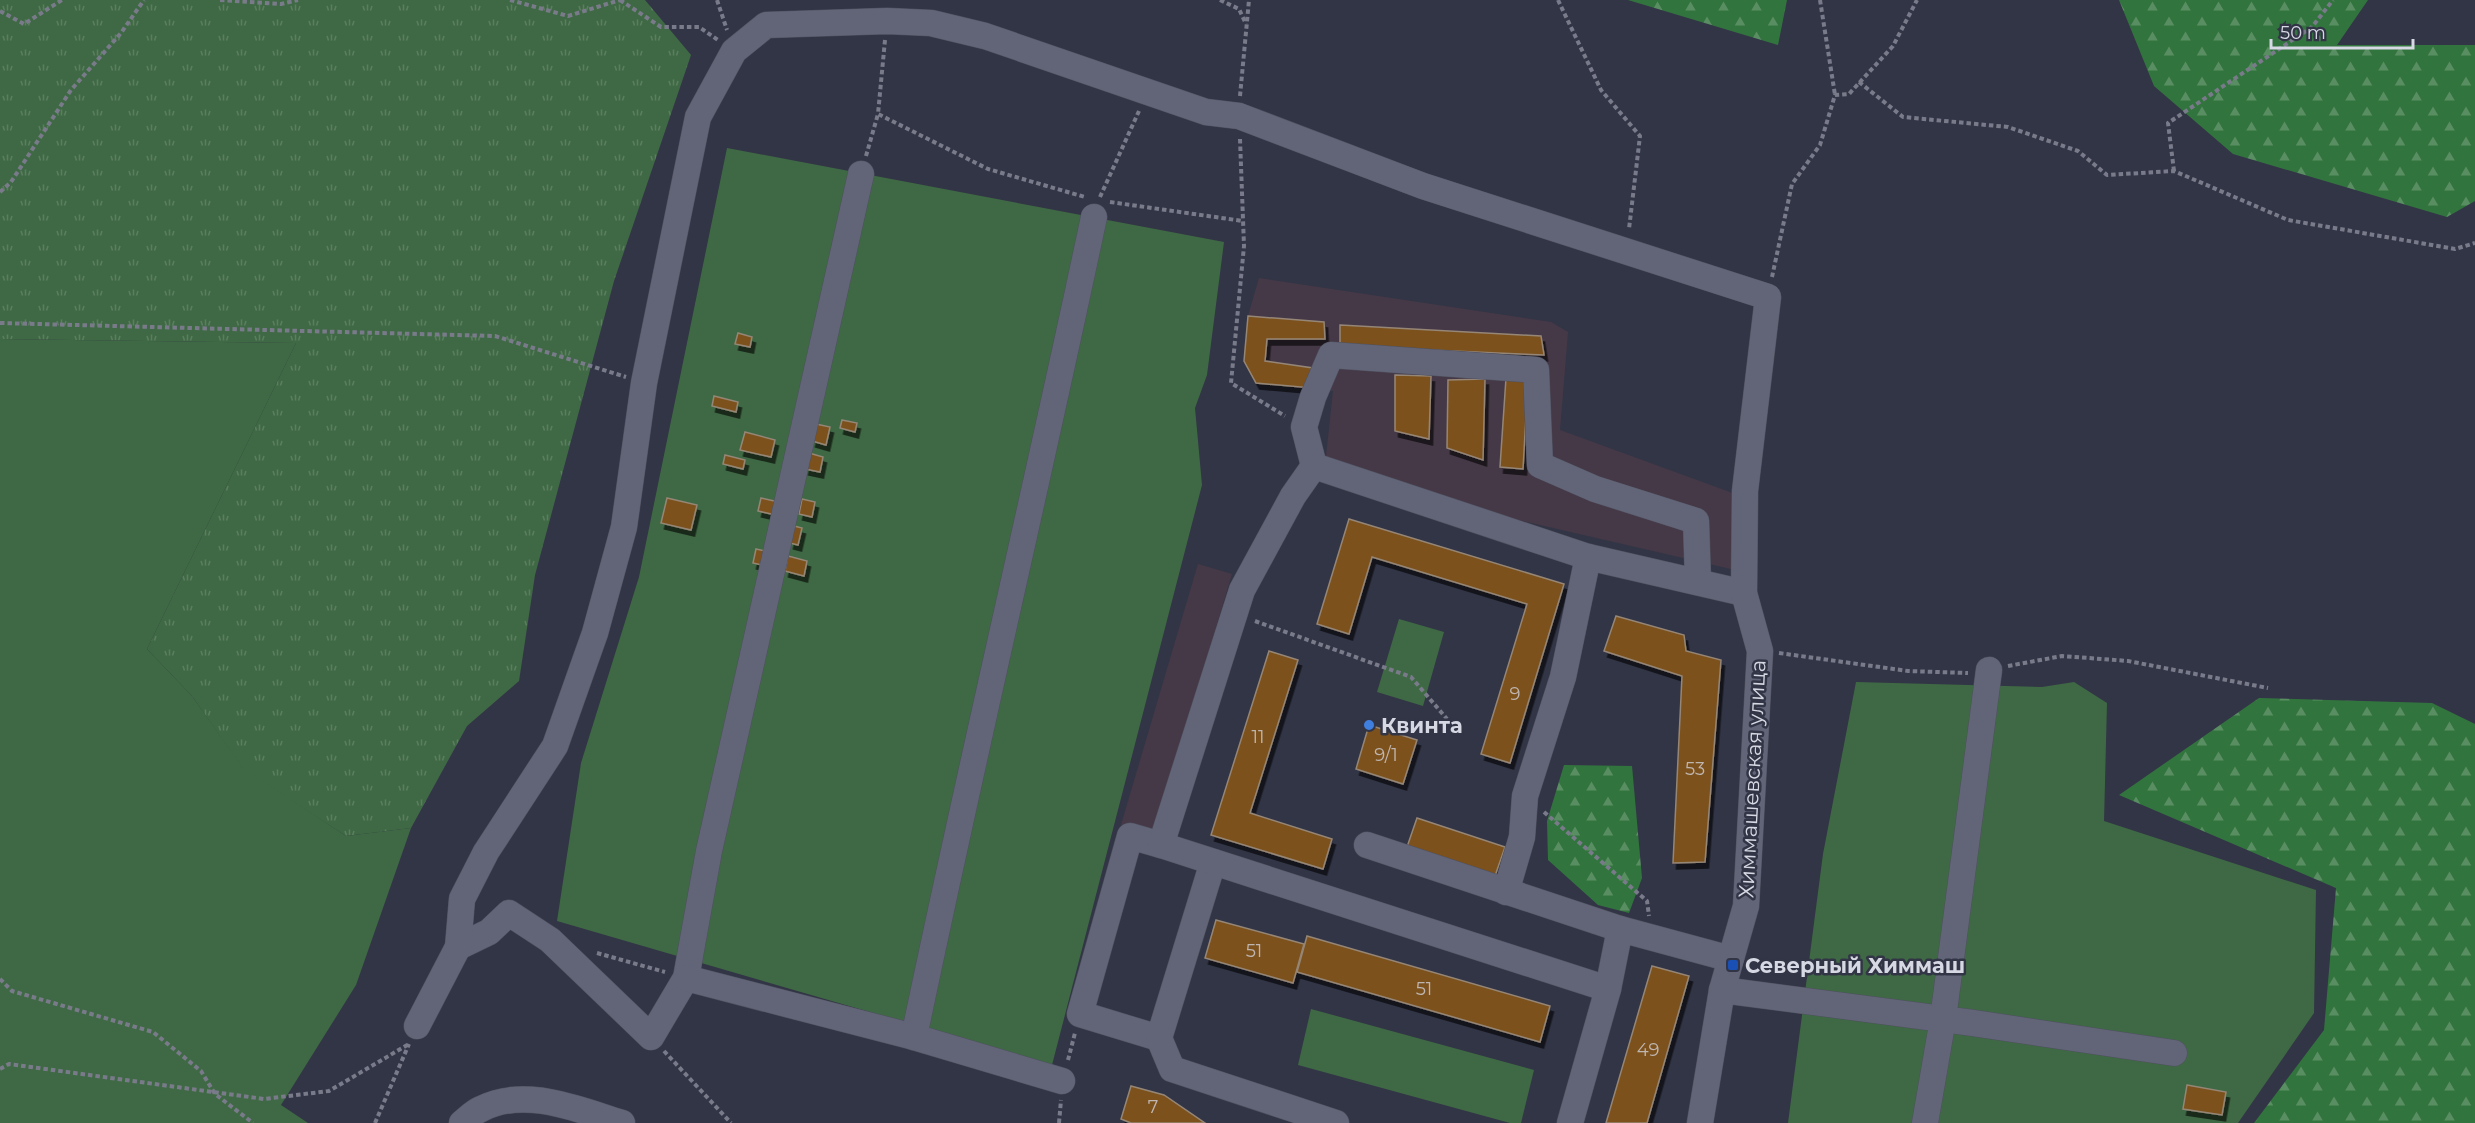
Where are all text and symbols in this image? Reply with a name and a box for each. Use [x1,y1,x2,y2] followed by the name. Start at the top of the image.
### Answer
[2271,12,2414,50] scale bar
[2280,22,2326,44] text: 50 m
[1733,659,1771,899] street label: Химмашевская улица
[1510,683,1521,705] house number: 9
[1381,713,1463,738] place label: Квинта
[1362,718,1376,732] marker: Квинта
[1252,726,1265,748] house number: 11
[1374,744,1398,766] house number: 9/1
[1685,758,1705,780] house number: 53
[1246,940,1262,962] house number: 51
[1745,953,1965,978] place label: Северный Химмаш
[1726,958,1740,972] marker: Северный Химмаш
[1416,978,1432,1000] house number: 51
[1637,1039,1659,1061] house number: 49
[1148,1096,1158,1118] house number: 7

